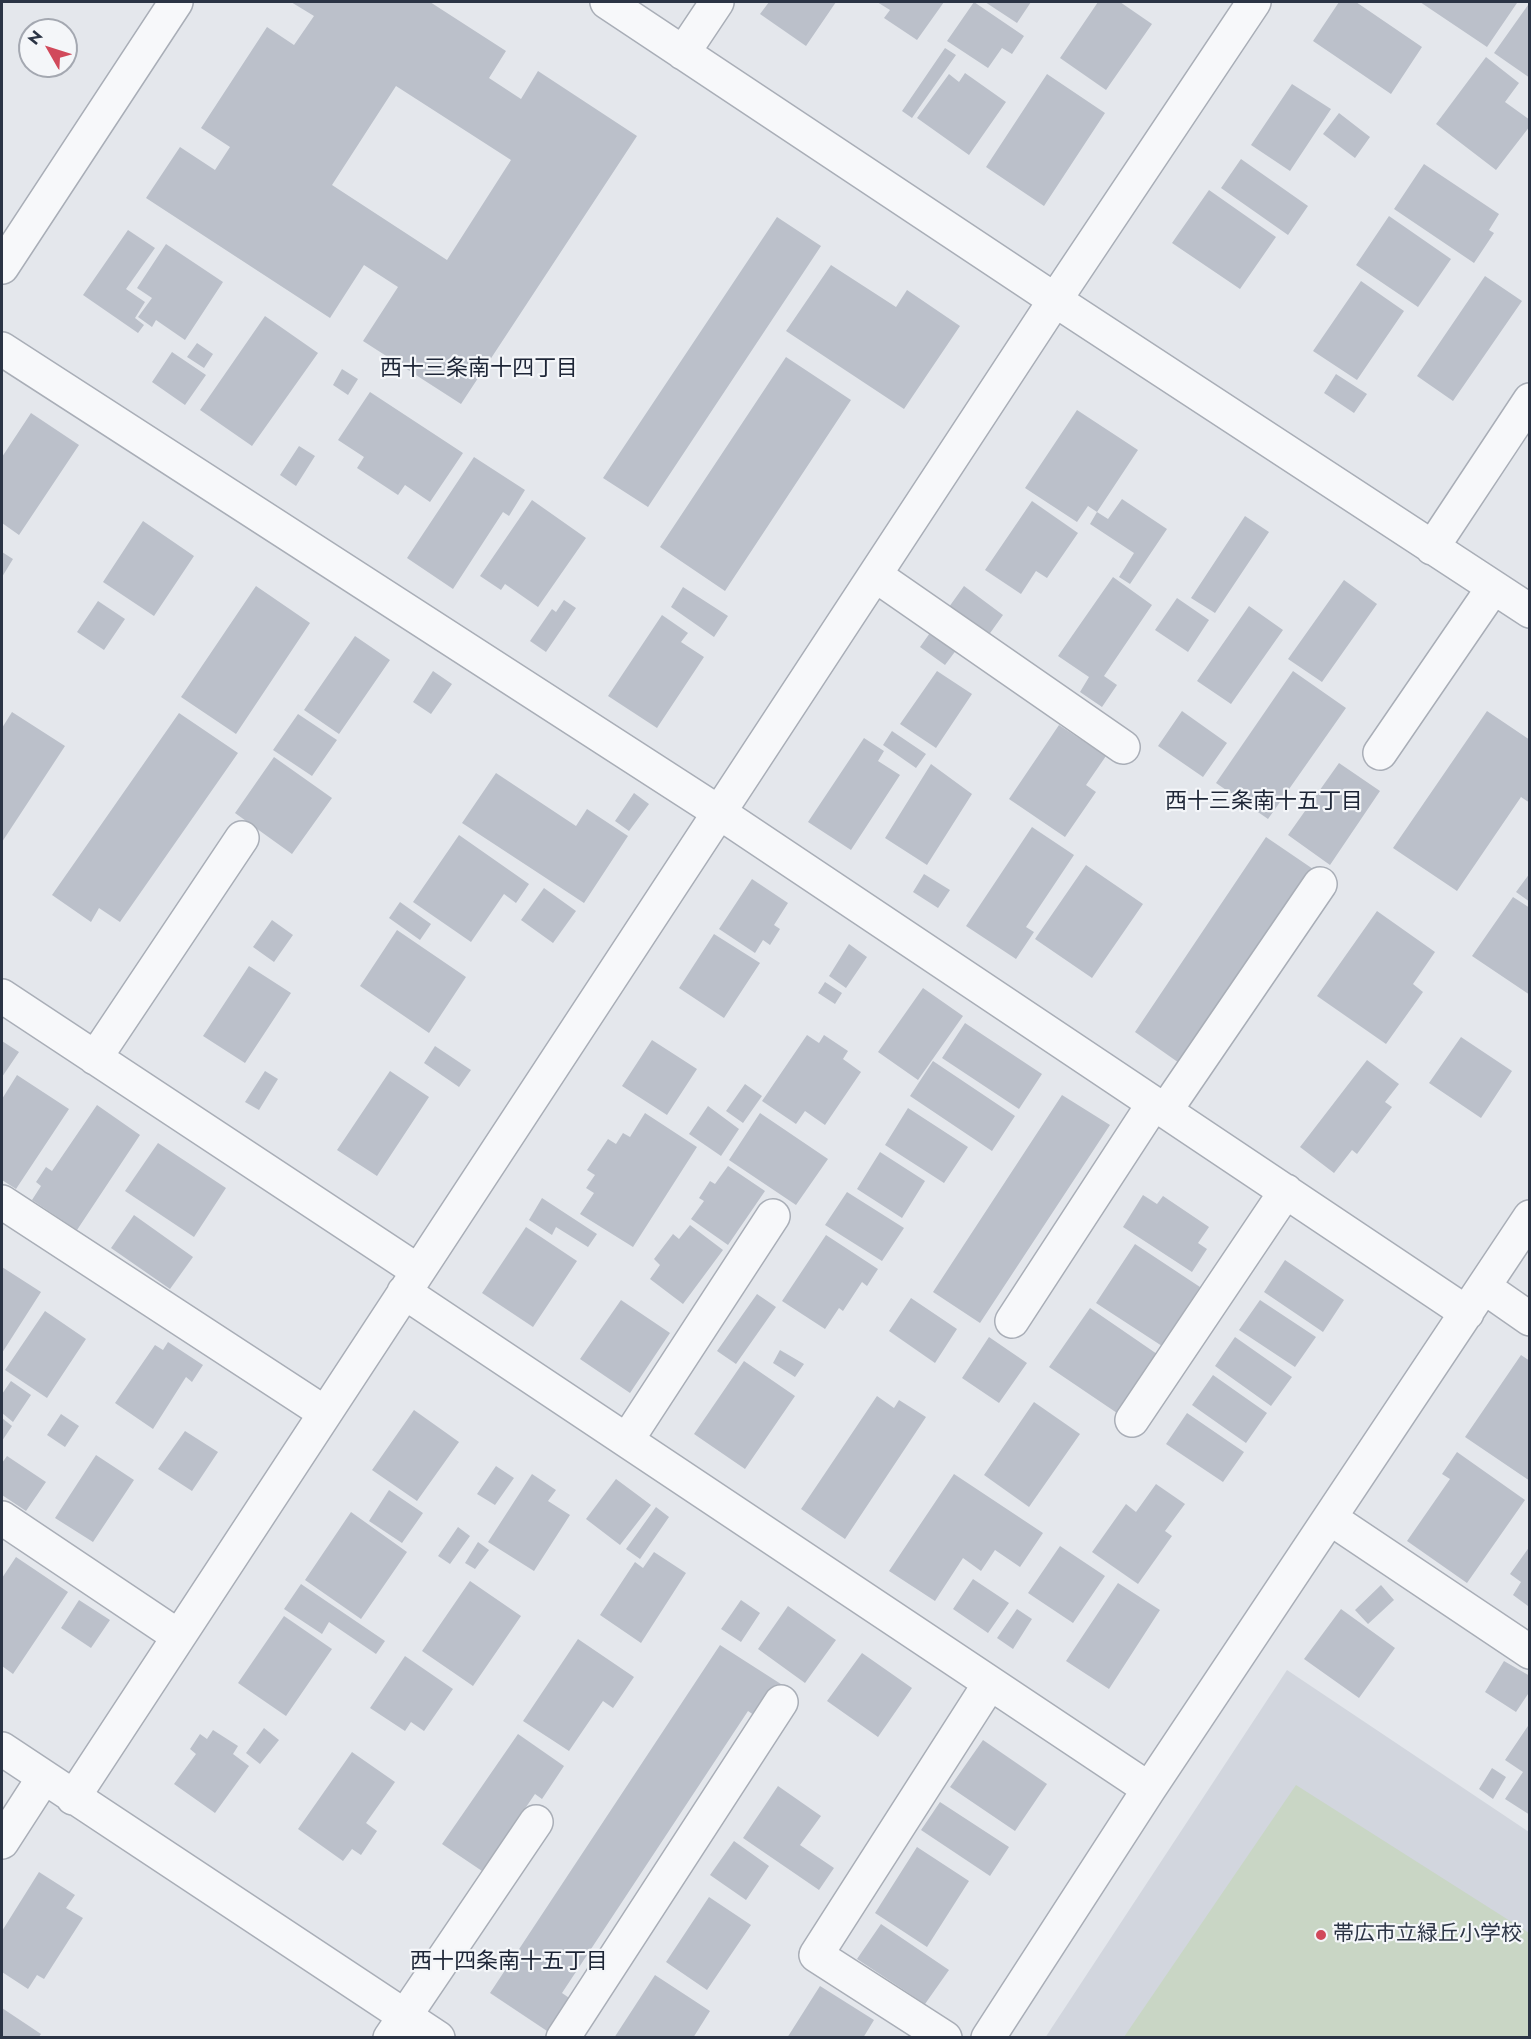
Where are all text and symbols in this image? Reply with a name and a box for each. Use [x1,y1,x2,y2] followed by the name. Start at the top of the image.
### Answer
[18,18,78,78] north arrow
[22,25,48,50] text: N
[380,357,578,383] district label: 西十三条南十四丁目
[1165,790,1363,816] district label: 西十三条南十五丁目
[1333,1922,1522,1948] place label: 帯広市立緑丘小学校
[1314,1928,1328,1942] marker: 帯広市立緑丘小学校
[410,1950,608,1976] district label: 西十四条南十五丁目

